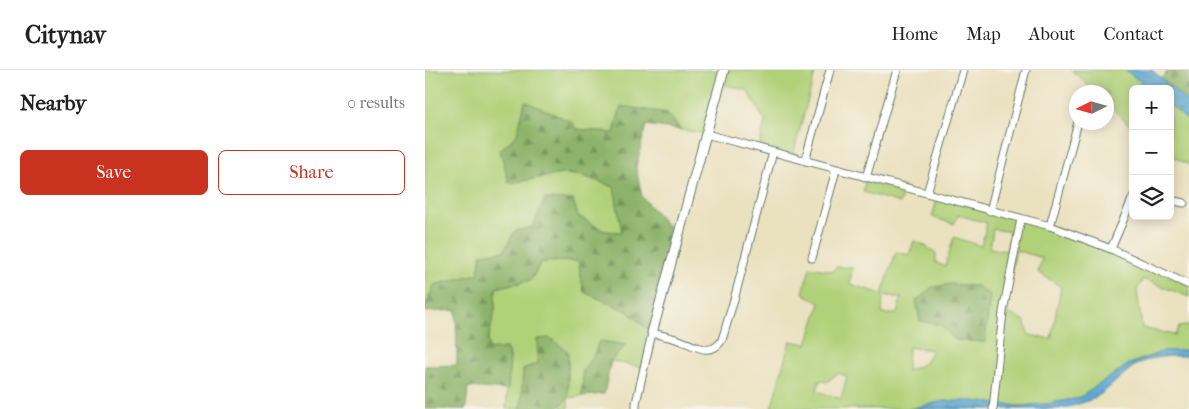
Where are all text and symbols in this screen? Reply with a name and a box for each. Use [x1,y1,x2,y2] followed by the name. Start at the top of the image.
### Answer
[25,21,106,49] text: Citynav
[891,24,938,45] text: Home
[966,24,1001,45] text: Map
[1029,24,1075,45] text: About
[1103,24,1164,45] text: Contact
[1069,85,1114,130] north arrow
[1129,85,1174,220] map controls
[1129,85,1174,130] button: +
[20,91,86,115] text: Nearby
[347,93,405,112] text: 0 results
[1129,130,1174,175] button: −
[20,150,208,195] button: Save
[218,150,405,195] button: Share
[1129,175,1174,220] button: layers

